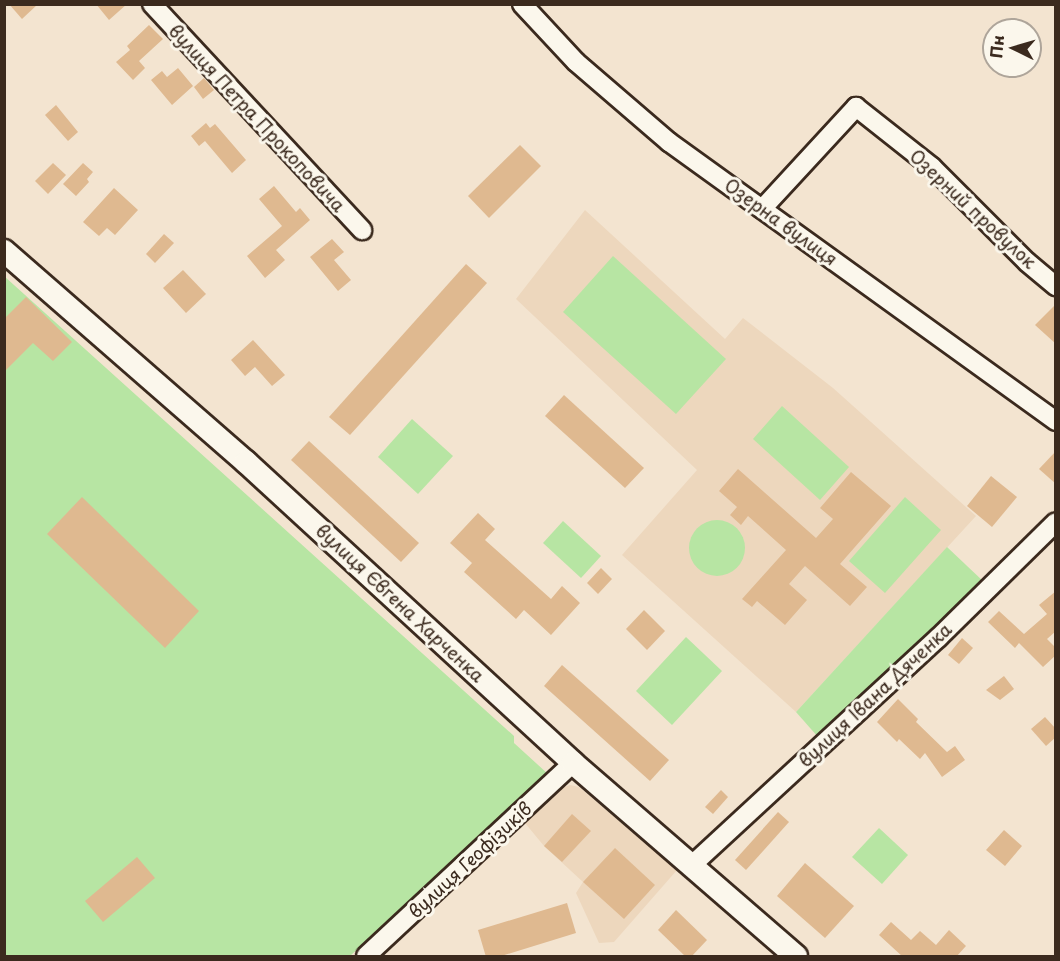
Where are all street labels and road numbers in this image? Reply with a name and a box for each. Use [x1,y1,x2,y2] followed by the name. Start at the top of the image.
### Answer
[164,20,350,216] street label: вулиця Петра Прокоповича
[905,145,1041,273] street label: Озерний провулок
[720,174,842,270] street label: Озерна вулиця
[311,519,489,687] street label: вулиця Євгена Харченка
[794,619,956,771] street label: вулиця Івана Дяченка
[404,797,536,923] street label: вулиця Геофізиків

